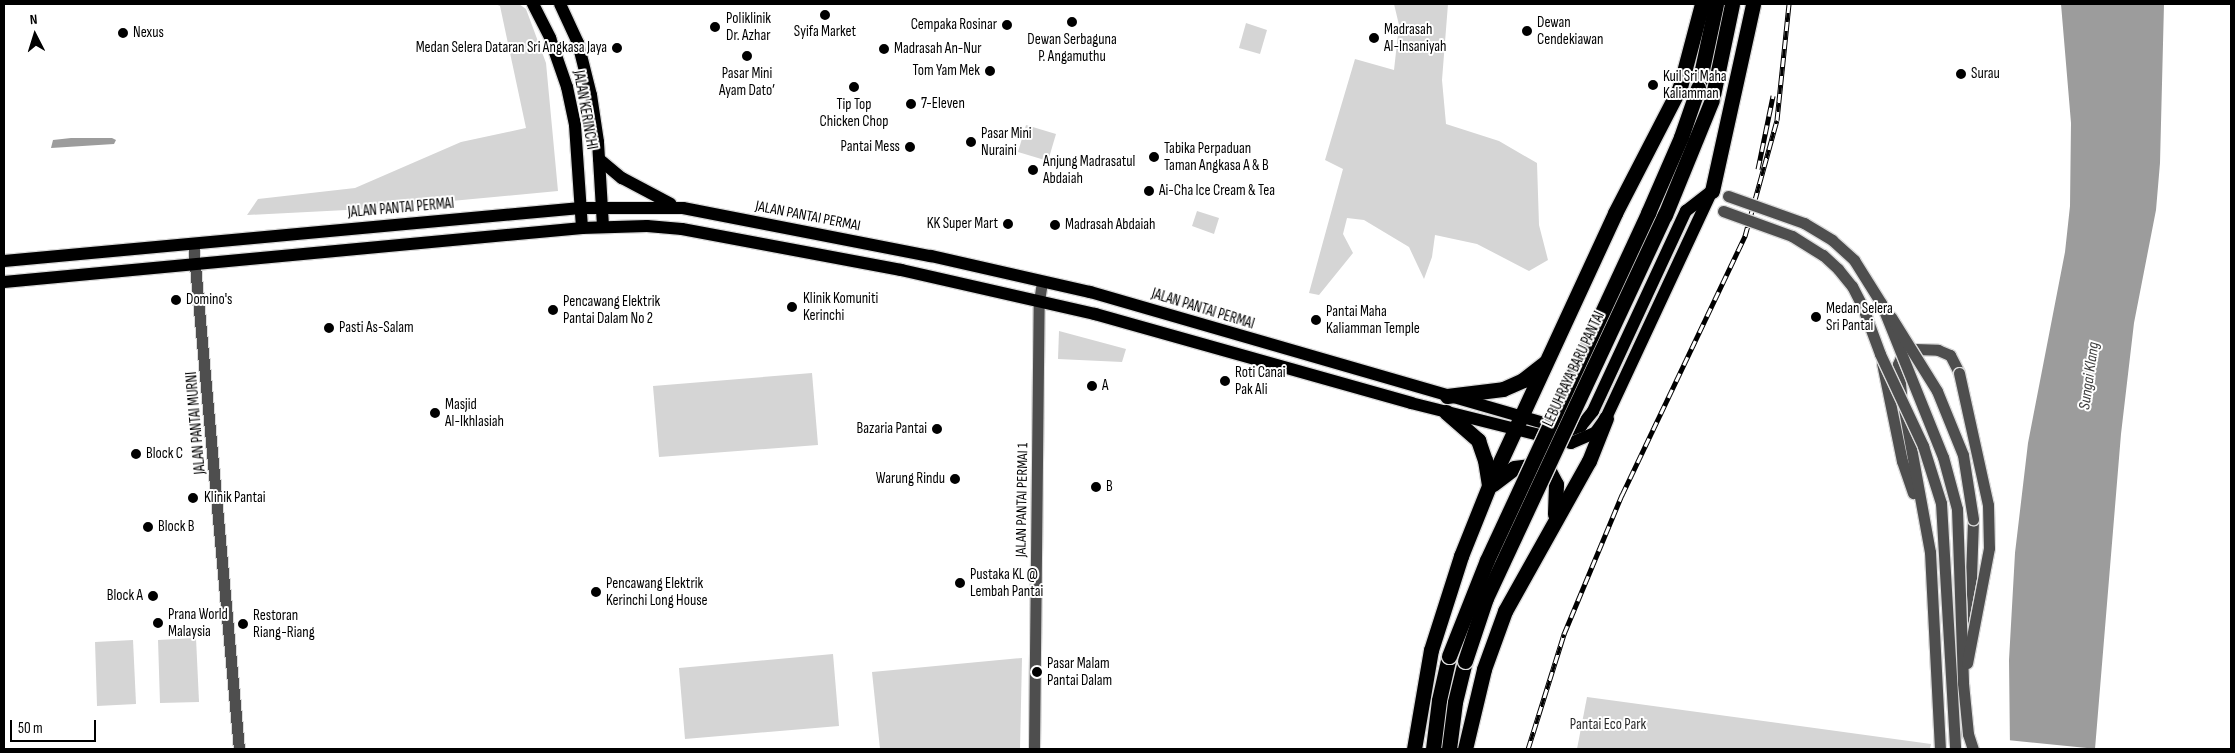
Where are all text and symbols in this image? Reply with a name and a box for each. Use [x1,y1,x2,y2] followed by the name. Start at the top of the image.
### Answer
[726,9,771,44] place label: Poliklinik Dr. Azhar
[819,9,831,21] marker: Syifa Market
[10,10,60,60] north arrow
[29,11,38,28] text: N
[1537,13,1604,48] place label: Dewan Cendekiawan
[911,16,997,34] place label: Cempaka Rosinar
[1066,16,1078,28] marker: Dewan Serbaguna P. Angamuthu
[1001,19,1013,31] marker: Cempaka Rosinar
[708,20,722,34] marker: Poliklinik Dr. Azhar
[1384,20,1446,55] place label: Madrasah Al-Insaniyah
[794,23,856,41] place label: Syifa Market
[133,24,164,42] place label: Nexus
[1521,25,1533,37] marker: Dewan Cendekiawan
[117,27,129,39] marker: Nexus
[1027,30,1117,65] place label: Dewan Serbaguna P. Angamuthu
[1368,32,1380,44] marker: Madrasah Al-Insaniyah
[416,39,607,57] place label: Medan Selera Dataran Sri Angkasa Jaya
[894,40,982,58] place label: Madrasah An-Nur
[611,42,623,54] marker: Medan Selera Dataran Sri Angkasa Jaya
[878,43,890,55] marker: Madrasah An-Nur
[741,50,753,62] marker: Pasar Mini Ayam Dato’
[913,62,980,80] place label: Tom Yam Mek
[719,64,775,99] place label: Pasar Mini Ayam Dato’
[984,65,996,77] marker: Tom Yam Mek
[1971,65,2000,83] place label: Surau
[1663,67,1727,102] place label: Kuil Sri Maha Kaliamman
[1955,68,1967,80] marker: Surau
[569,69,601,151] street label: JALAN KERINCHI
[1647,79,1659,91] marker: Kuil Sri Maha Kaliamman
[848,81,860,93] marker: Tip Top Chicken Chop
[820,95,888,130] place label: Tip Top Chicken Chop
[921,95,965,113] place label: 7-Eleven
[905,98,917,110] marker: 7-Eleven
[981,124,1032,159] place label: Pasar Mini Nuraini
[965,136,977,148] marker: Pasar Mini Nuraini
[841,138,900,156] place label: Pantai Mess
[1164,139,1269,174] place label: Tabika Perpaduan Taman Angkasa A & B
[904,141,916,153] marker: Pantai Mess
[1148,151,1160,163] marker: Tabika Perpaduan Taman Angkasa A & B
[1043,152,1135,187] place label: Anjung Madrasatul Abdaiah
[1027,164,1039,176] marker: Anjung Madrasatul Abdaiah
[1159,182,1275,200] place label: Ai-Cha Ice Cream & Tea
[1143,185,1155,197] marker: Ai-Cha Ice Cream & Tea
[347,194,455,222] street label: JALAN PANTAI PERMAI
[754,197,862,235] street label: JALAN PANTAI PERMAI
[927,215,998,233] place label: KK Super Mart
[1065,216,1156,234] place label: Madrasah Abdaiah
[1002,218,1014,230] marker: KK Super Mart
[1049,219,1061,231] marker: Madrasah Abdaiah
[1149,285,1257,333] street label: JALAN PANTAI PERMAI
[803,289,878,324] place label: Klinik Komuniti Kerinchi
[186,291,232,309] place label: Domino's
[563,292,660,327] place label: Pencawang Elektrik Pantai Dalam No 2
[170,294,182,306] marker: Domino's
[1826,299,1893,334] place label: Medan Selera Sri Pantai
[785,300,799,314] marker: Klinik Komuniti Kerinchi
[1326,302,1420,337] place label: Pantai Maha Kaliamman Temple
[547,304,559,316] marker: Pencawang Elektrik Pantai Dalam No 2
[1539,309,1609,429] street label: LEBUHRAYA BARU PANTAI
[1810,311,1822,323] marker: Medan Selera Sri Pantai
[1310,314,1322,326] marker: Pantai Maha Kaliamman Temple
[339,319,414,337] place label: Pasti As-Salam
[323,322,335,334] marker: Pasti As-Salam
[2076,341,2104,411] water label: Sungai Klang
[1235,363,1286,398] place label: Roti Canai Pak Ali
[183,371,209,475] street label: JALAN PANTAI MURNI
[1219,375,1231,387] marker: Roti Canai Pak Ali
[1102,377,1108,395] place label: A
[1086,380,1098,392] marker: A
[445,395,504,430] place label: Masjid Al-Ikhlasiah
[429,407,441,419] marker: Masjid Al-Ikhlasiah
[857,420,927,438] place label: Bazaria Pantai
[931,423,943,435] marker: Bazaria Pantai
[1012,443,1032,557] street label: JALAN PANTAI PERMAI 1
[146,445,183,463] place label: Block C
[130,448,142,460] marker: Block C
[876,470,945,488] place label: Warung Rindu
[949,473,961,485] marker: Warung Rindu
[1106,478,1113,496] place label: B
[1090,481,1102,493] marker: B
[204,489,266,507] place label: Klinik Pantai
[186,491,200,505] marker: Klinik Pantai
[158,518,194,536] place label: Block B
[142,521,154,533] marker: Block B
[970,565,1043,600] place label: Pustaka KL @ Lembah Pantai
[606,574,708,609] place label: Pencawang Elektrik Kerinchi Long House
[954,577,966,589] marker: Pustaka KL @ Lembah Pantai
[590,586,602,598] marker: Pencawang Elektrik Kerinchi Long House
[107,587,143,605] place label: Block A
[147,590,159,602] marker: Block A
[168,605,228,640] place label: Prana World Malaysia
[253,606,315,641] place label: Restoran Riang-Riang
[152,617,164,629] marker: Prana World Malaysia
[237,618,249,630] marker: Restoran Riang-Riang
[1047,654,1112,689] place label: Pasar Malam Pantai Dalam
[1031,666,1043,678] marker: Pasar Malam Pantai Dalam
[12,710,99,742] scale bar
[1570,716,1646,734] park label: Pantai Eco Park
[18,719,43,738] text: 50 m

